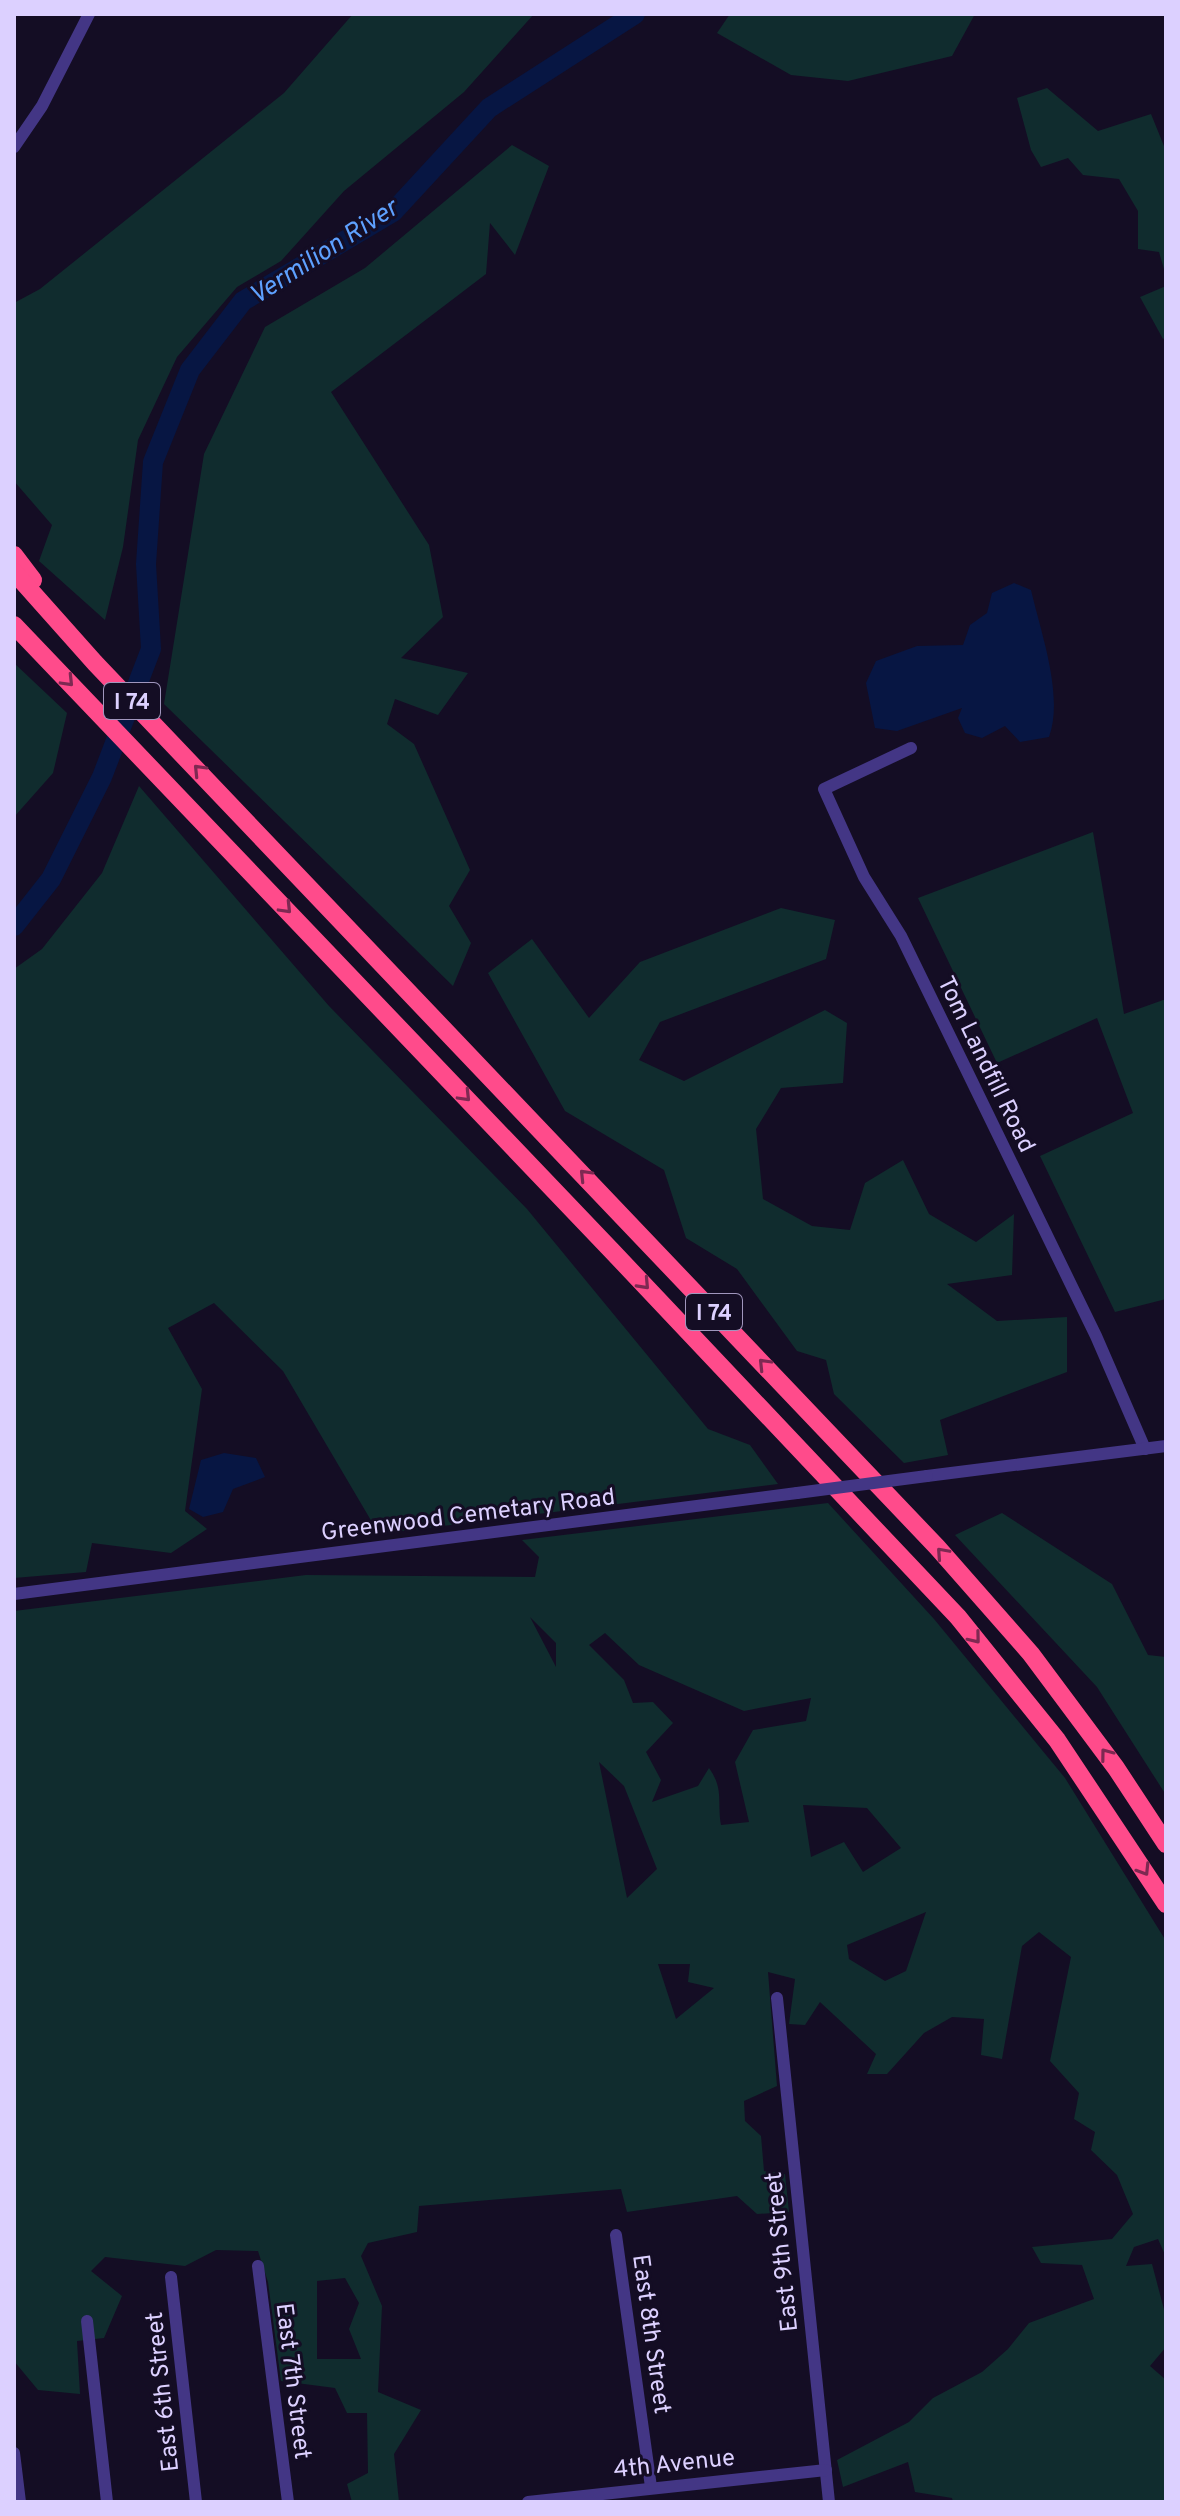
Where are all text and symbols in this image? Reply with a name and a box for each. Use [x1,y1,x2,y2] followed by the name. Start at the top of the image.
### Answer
[244,192,407,313] water label: Vermilion River
[59,672,73,686] one-way arrow
[104,683,160,719] road number: I 74
[194,765,208,779] one-way arrow
[276,898,290,913] one-way arrow
[929,972,1041,1158] street label: Tom Landfill Road
[455,1087,470,1101] one-way arrow
[580,1170,594,1185] one-way arrow
[635,1275,649,1289] one-way arrow
[686,1294,742,1330] road number: I 74
[758,1359,773,1373] one-way arrow
[320,1483,617,1549] street label: Greenwood Cemetary Road
[938,1547,952,1562] one-way arrow
[965,1629,979,1644] one-way arrow
[1102,1749,1116,1763] one-way arrow
[1135,1861,1150,1876] one-way arrow
[760,2170,806,2333] street label: East 9th Street
[624,2253,676,2416] street label: East 8th Street
[268,2301,316,2461] street label: East 7th Street
[141,2310,187,2473] street label: East 6th Street
[612,2444,736,2486] street label: 4th Avenue

